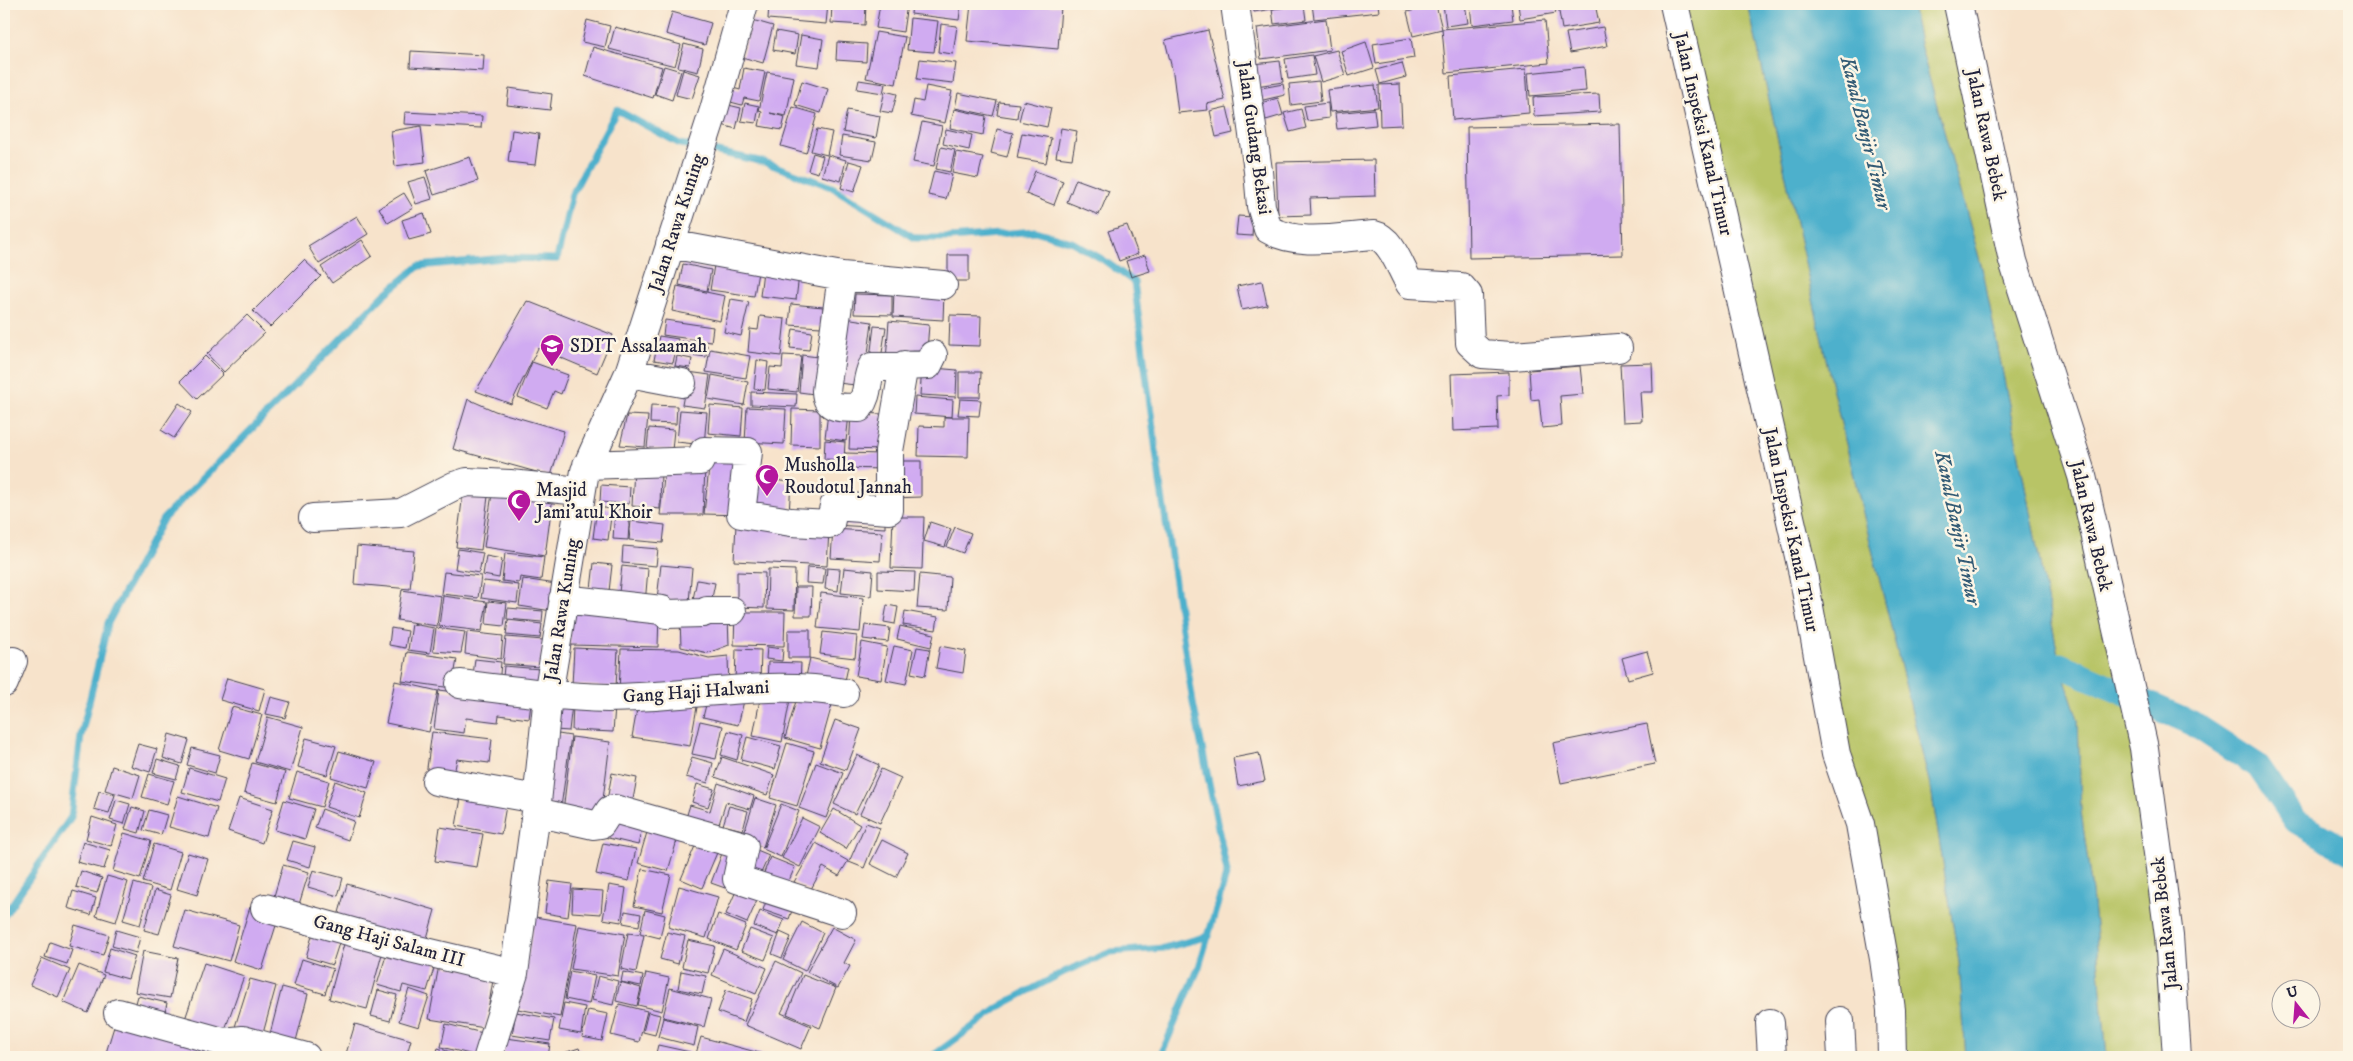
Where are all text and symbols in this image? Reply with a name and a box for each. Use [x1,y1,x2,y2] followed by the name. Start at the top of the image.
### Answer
[1668,28,1738,238] street label: Jalan Inspeksi Kanal Timur
[1834,53,1897,214] water label: Kanal Banjir Timur
[1232,58,1276,216] street label: Jalan Gudang Bekasi
[1960,65,2011,204] street label: Jalan Rawa Bebek
[643,150,710,297] street label: Jalan Rawa Kuning
[539,333,565,367] school or university icon: SDIT Assalaamah
[570,335,707,358] place label: SDIT Assalaamah
[1758,424,1824,634] street label: Jalan Inspeksi Kanal Timur
[1928,448,1986,609] water label: Kanal Banjir Timur
[784,454,912,499] place label: Musholla Roudotul Jannah
[2064,456,2117,594] street label: Jalan Rawa Bebek
[754,463,780,497] mosque icon: Musholla Roudotul Jannah
[534,479,653,524] place label: Masjid Jami'atul Khoir
[506,488,532,522] mosque icon: Masjid Jami'atul Khoir
[539,536,585,685] street label: Jalan Rawa Kuning
[622,675,770,709] street label: Gang Haji Halwani
[2146,855,2184,993] street label: Jalan Rawa Bebek
[311,910,467,972] street label: Gang Haji Salam III
[2270,978,2320,1028] north arrow
[2285,982,2300,1003] text: U

